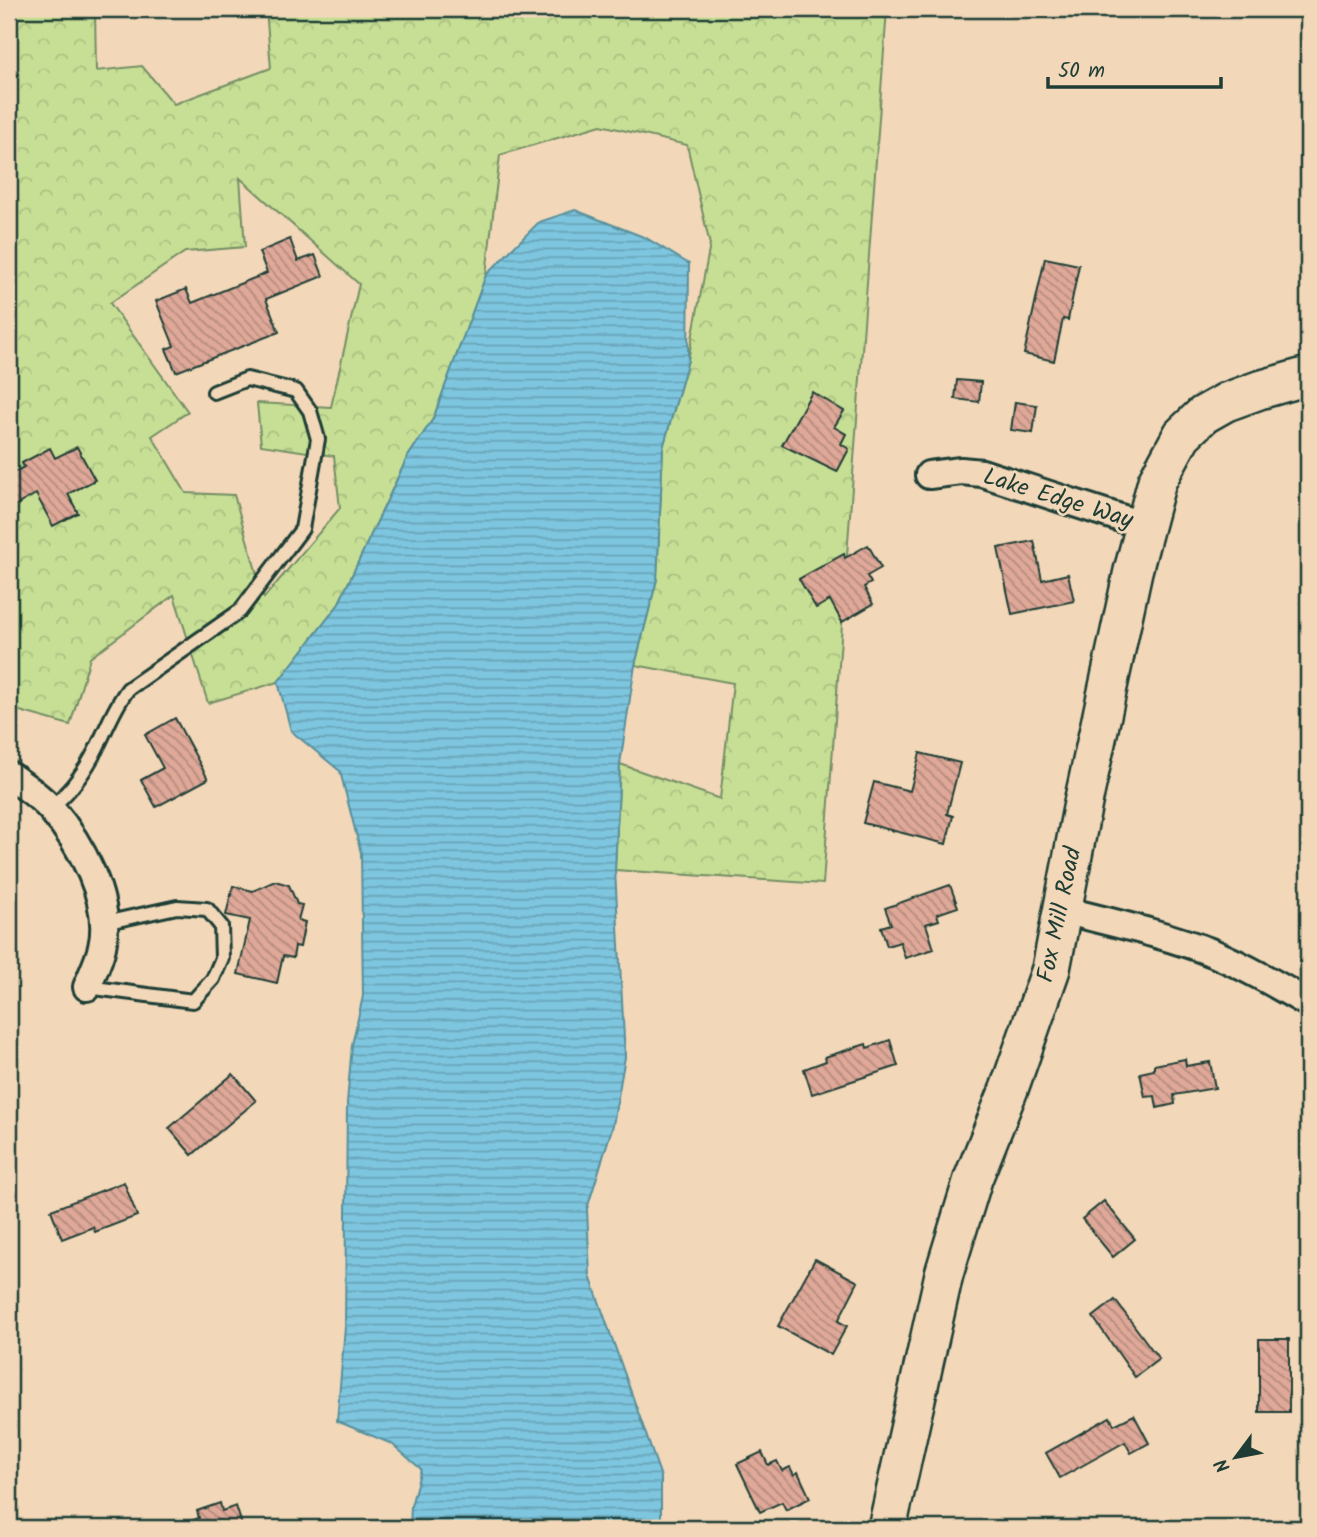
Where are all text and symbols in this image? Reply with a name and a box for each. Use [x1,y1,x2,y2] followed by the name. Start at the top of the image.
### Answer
[1048,46,1221,90] scale bar
[1058,55,1105,88] text: 50 m
[978,458,1139,541] street label: Lake Edge Way
[1027,843,1094,986] street label: Fox Mill Road
[1202,1422,1272,1492] north arrow
[1207,1452,1239,1478] text: N

